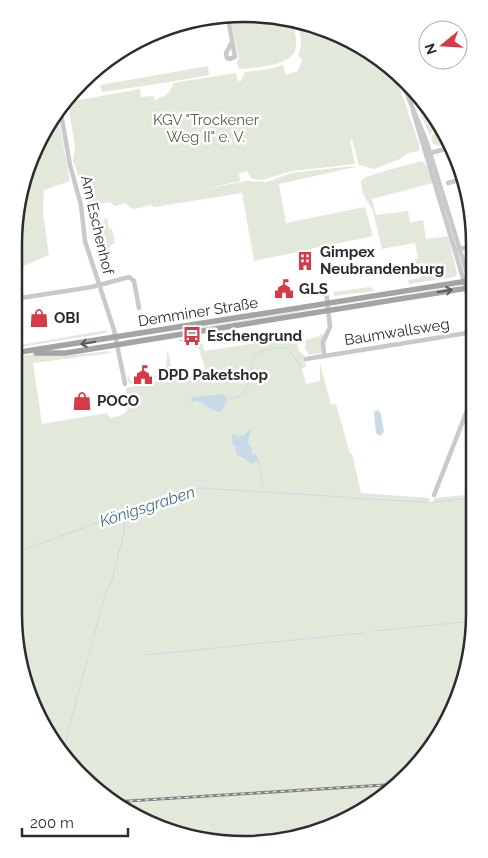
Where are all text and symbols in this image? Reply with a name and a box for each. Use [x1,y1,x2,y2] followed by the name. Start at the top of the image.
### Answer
[418,20,468,70] north arrow
[421,41,440,57] text: N
[153,111,260,146] park label: KGV "Trockener Weg II" e. V.
[77,174,117,277] street label: Am Eschenhof
[320,243,444,278] place label: Gimpex Neubrandenburg
[294,250,316,272] building icon: Gimpex Neubrandenburg
[273,278,295,300] public building icon: GLS
[299,280,328,298] place label: GLS
[437,286,453,296] one-way arrow
[137,294,259,330] street label: Demminer Straße
[28,307,50,329] shop icon: OBI
[54,309,80,327] place label: OBI
[343,315,451,349] street label: Baumwallsweg
[181,325,203,347] bus stop icon: Eschengrund
[207,327,303,345] place label: Eschengrund
[80,338,96,348] one-way arrow
[132,364,154,386] public building icon: DPD Paketshop
[158,366,268,384] place label: DPD Paketshop
[71,390,93,412] shop icon: POCO
[97,392,139,410] place label: POCO
[97,482,197,531] water label: Königsgraben
[22,806,129,838] scale bar
[30,814,74,832] text: 200 m

